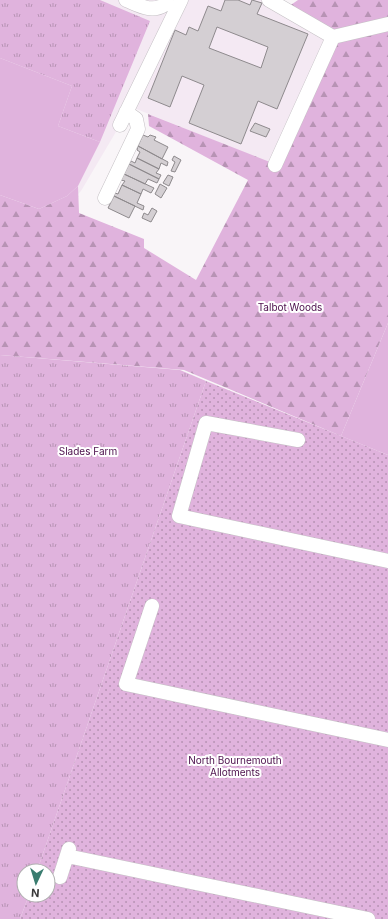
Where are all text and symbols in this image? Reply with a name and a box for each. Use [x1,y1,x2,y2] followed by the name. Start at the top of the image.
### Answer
[258,301,322,313] park label: Talbot Woods
[59,445,117,457] park label: Slades Farm
[188,754,282,778] park label: North Bournemouth Allotments
[16,863,56,903] north arrow
[31,886,40,900] text: N

